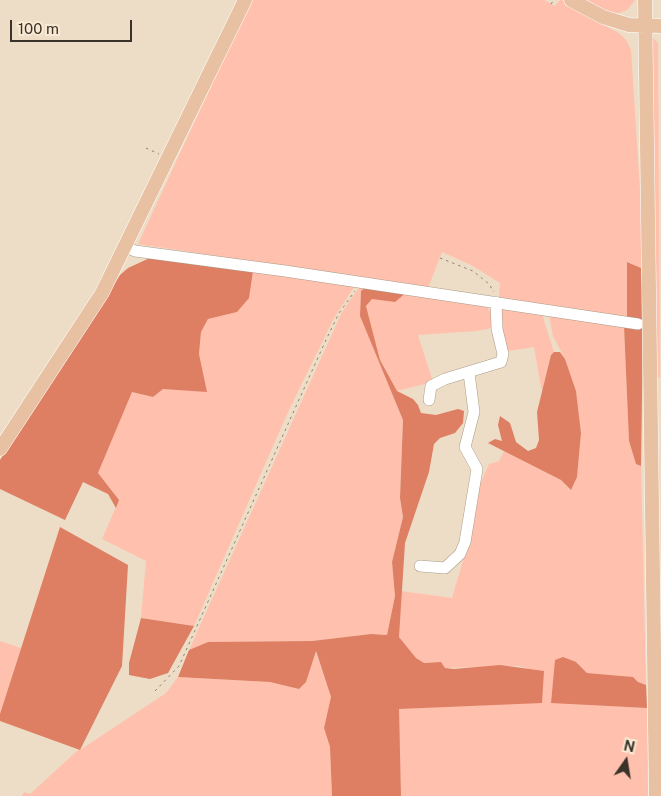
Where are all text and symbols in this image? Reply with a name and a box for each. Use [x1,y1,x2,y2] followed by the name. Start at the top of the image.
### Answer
[12,10,135,42] scale bar
[18,20,59,37] text: 100 m
[601,736,651,786] north arrow
[622,737,637,755] text: N

